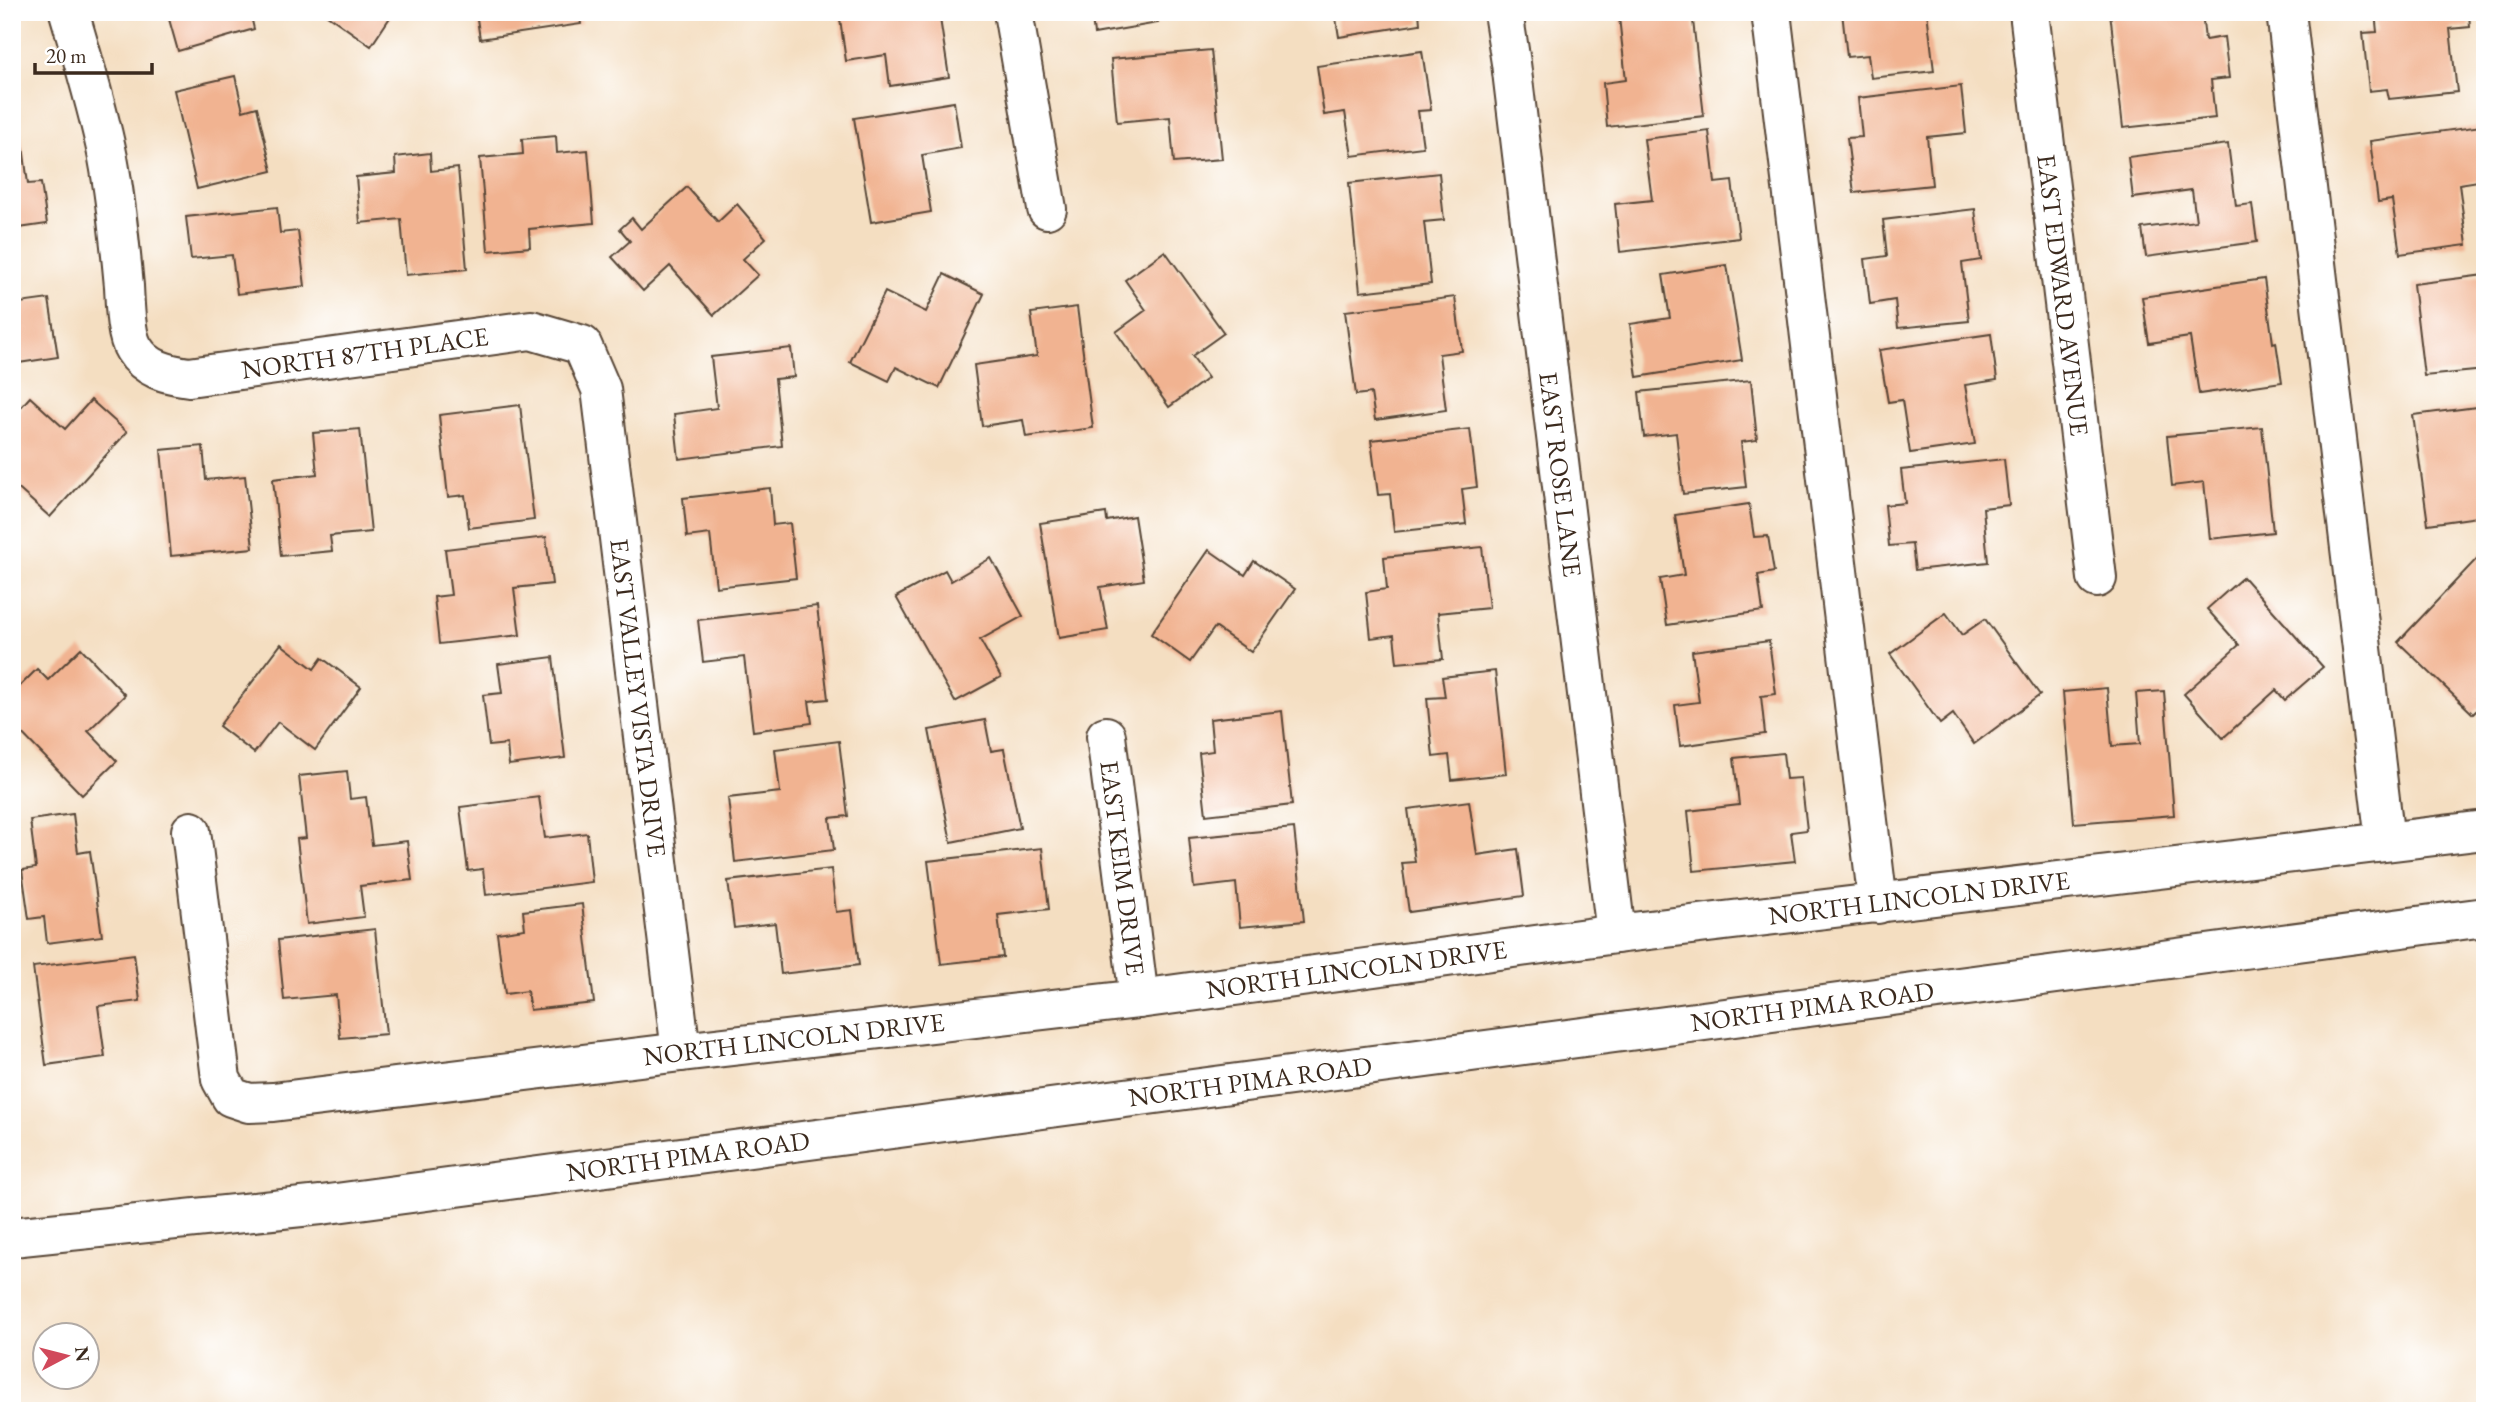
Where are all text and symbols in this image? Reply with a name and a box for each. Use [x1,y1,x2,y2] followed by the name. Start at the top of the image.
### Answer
[35,32,152,76] scale bar
[46,42,87,69] text: 20 m
[2029,152,2097,438] street label: EAST EDWARD AVENUE
[239,319,491,387] street label: NORTH 87TH PLACE
[1531,370,1590,579] street label: EAST ROSE LANE
[602,537,674,859] street label: EAST VALLEY VISTA DRIVE
[1092,758,1153,978] street label: EAST KEIM DRIVE
[1766,863,2072,933] street label: NORTH LINCOLN DRIVE
[1204,932,1509,1007] street label: NORTH LINCOLN DRIVE
[1688,974,1936,1040] street label: NORTH PIMA ROAD
[641,1005,947,1073] street label: NORTH LINCOLN DRIVE
[1126,1048,1374,1114] street label: NORTH PIMA ROAD
[564,1123,812,1189] street label: NORTH PIMA ROAD
[32,1322,102,1392] north arrow
[69,1345,96,1364] text: N

